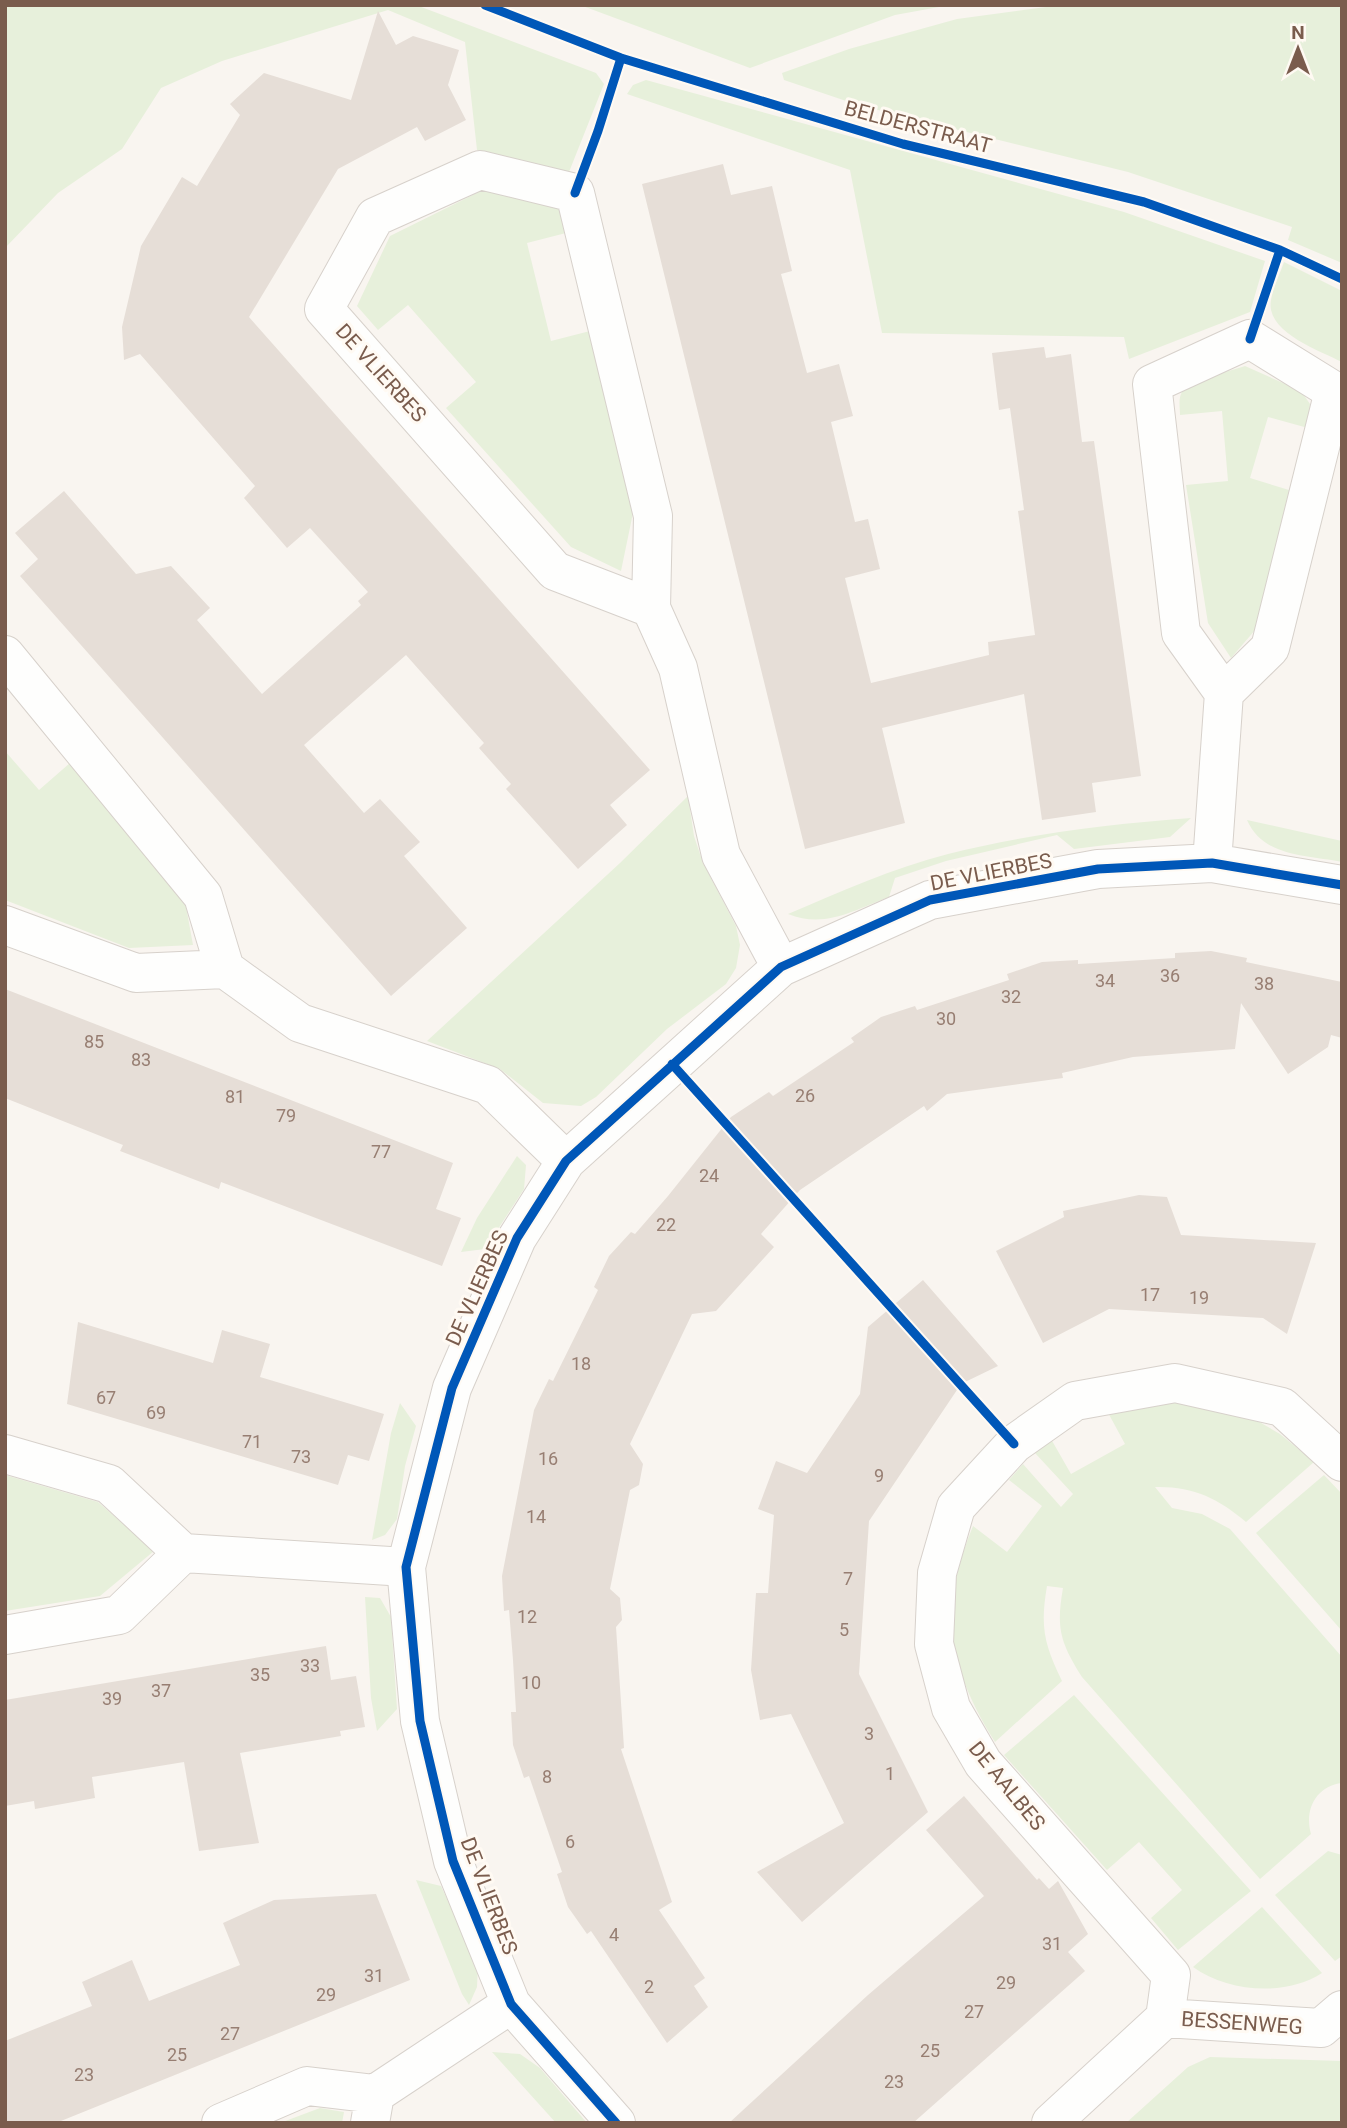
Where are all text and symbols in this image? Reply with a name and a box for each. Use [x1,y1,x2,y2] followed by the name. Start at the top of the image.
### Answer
[1263,14,1333,84] north arrow
[1291,21,1305,44] text: N
[842,96,995,158] street label: BELDERSTRAAT
[331,319,431,427] street label: DE VLIERBES
[928,848,1054,896] street label: DE VLIERBES
[1160,965,1180,986] house number: 36
[1095,970,1115,991] house number: 34
[1254,973,1274,994] house number: 38
[1001,986,1021,1007] house number: 32
[936,1008,956,1029] house number: 30
[84,1031,104,1052] house number: 85
[131,1049,151,1070] house number: 83
[795,1085,815,1106] house number: 26
[225,1086,245,1107] house number: 81
[276,1105,296,1126] house number: 79
[371,1141,391,1162] house number: 77
[699,1165,719,1186] house number: 24
[656,1214,676,1235] house number: 22
[441,1227,513,1349] street label: DE VLIERBES
[1140,1284,1160,1305] house number: 17
[1189,1287,1209,1308] house number: 19
[571,1353,591,1374] house number: 18
[96,1387,116,1408] house number: 67
[146,1402,166,1423] house number: 69
[242,1431,262,1452] house number: 71
[291,1446,311,1467] house number: 73
[538,1448,558,1469] house number: 16
[874,1465,884,1486] house number: 9
[526,1506,546,1527] house number: 14
[843,1568,853,1589] house number: 7
[517,1606,537,1627] house number: 12
[839,1619,849,1640] house number: 5
[300,1655,320,1676] house number: 33
[250,1664,270,1685] house number: 35
[521,1672,541,1693] house number: 10
[151,1680,171,1701] house number: 37
[102,1688,122,1709] house number: 39
[864,1723,874,1744] house number: 3
[964,1737,1050,1835] street label: DE AALBES
[885,1763,895,1784] house number: 1
[542,1766,552,1787] house number: 8
[565,1831,575,1852] house number: 6
[456,1834,522,1958] street label: DE VLIERBES
[609,1924,619,1945] house number: 4
[1042,1933,1062,1954] house number: 31
[364,1965,384,1986] house number: 31
[996,1972,1016,1993] house number: 29
[644,1976,654,1997] house number: 2
[316,1984,336,2005] house number: 29
[964,2001,984,2022] house number: 27
[1180,2007,1304,2039] street label: BESSENWEG
[220,2023,240,2044] house number: 27
[920,2040,940,2061] house number: 25
[167,2044,187,2065] house number: 25
[74,2064,94,2085] house number: 23
[884,2071,904,2092] house number: 23

